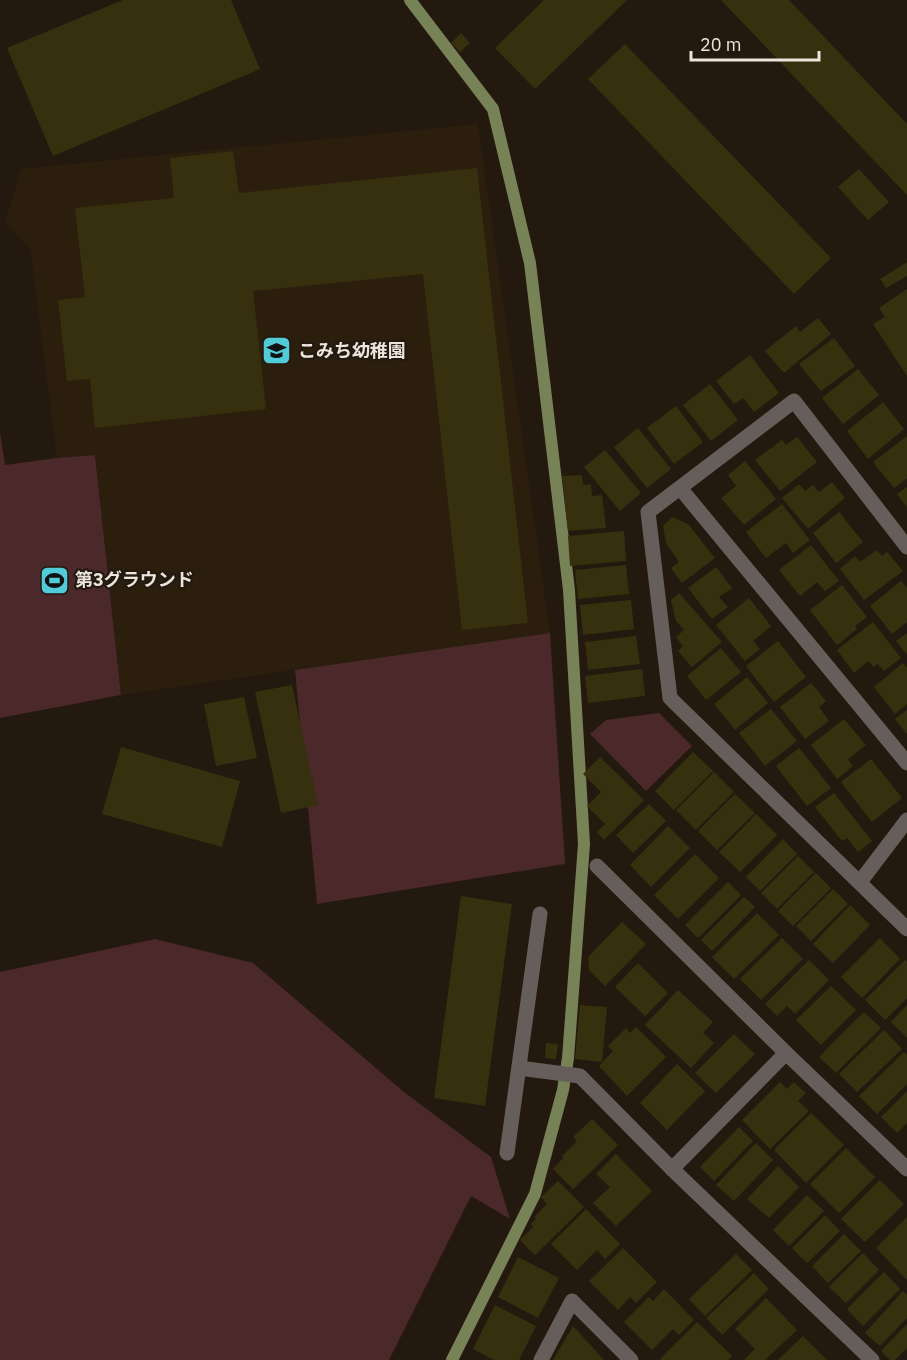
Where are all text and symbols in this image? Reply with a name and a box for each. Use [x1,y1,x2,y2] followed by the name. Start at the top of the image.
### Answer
[691,24,818,62] scale bar
[700,33,742,56] text: 20 m
[261,335,293,367] school or university icon: こみち幼稚園
[298,339,406,362] place label: こみち幼稚園
[38,564,70,596] sports icon: 第3グラウンド
[75,568,194,591] place label: 第3グラウンド

